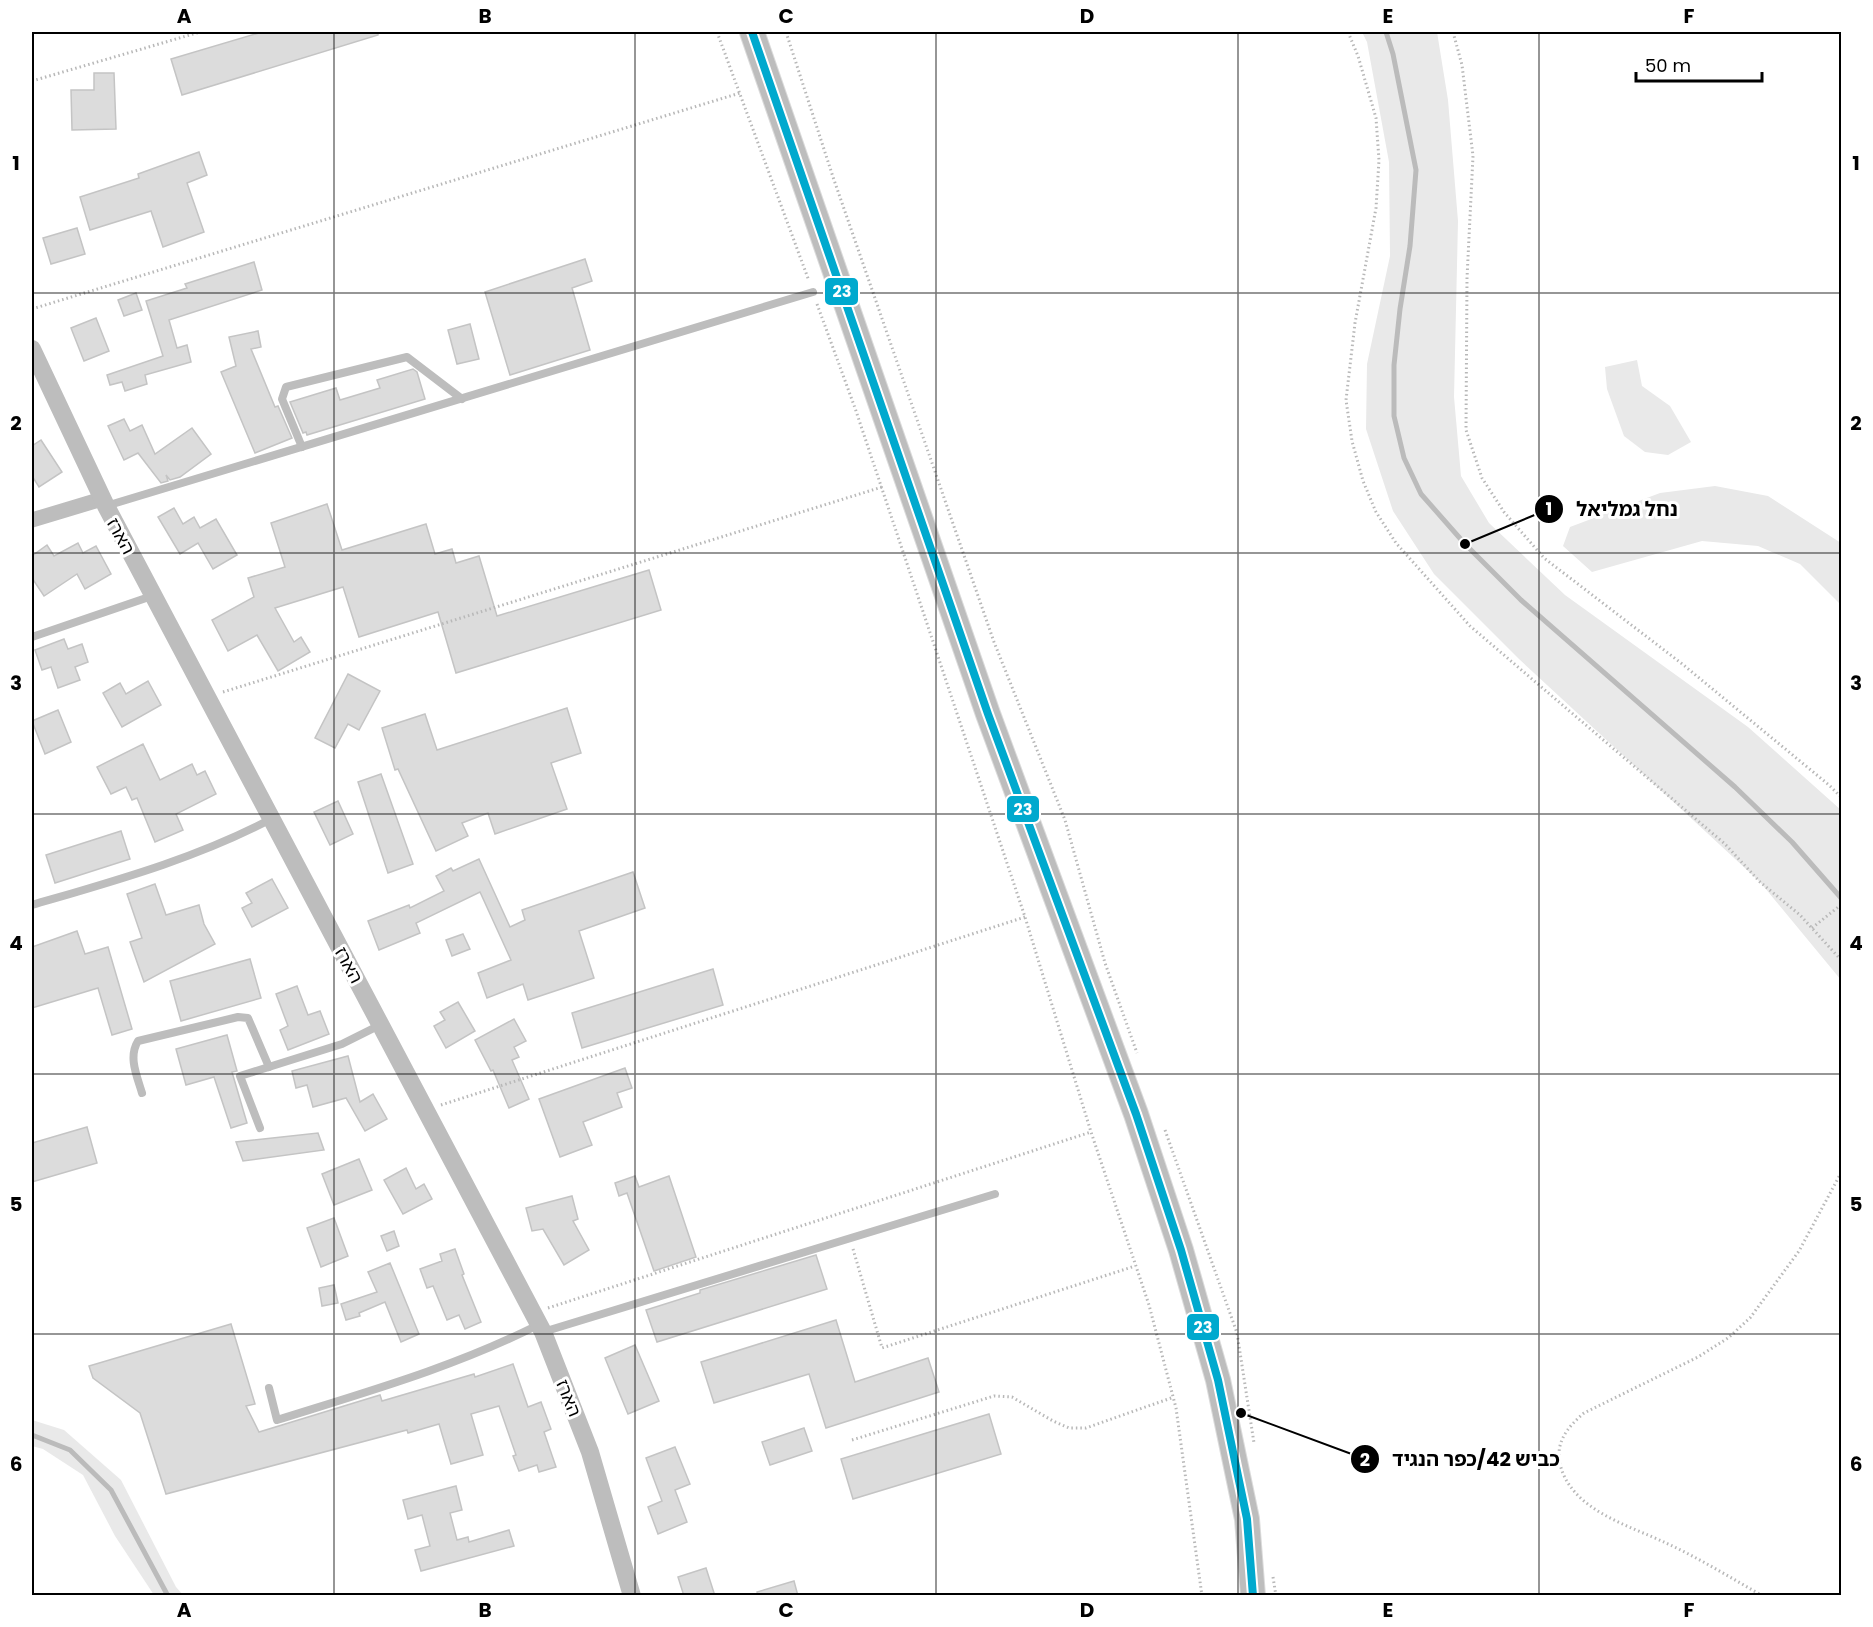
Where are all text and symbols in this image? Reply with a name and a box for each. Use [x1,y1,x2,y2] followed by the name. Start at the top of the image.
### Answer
[177,2,192,30] text: A
[478,2,492,30] text: B
[778,2,794,30] text: C
[1080,2,1094,30] text: D
[1383,2,1393,30] text: E
[1684,2,1695,30] text: F
[1636,45,1762,83] scale bar
[1645,53,1691,78] text: 50 m
[12,149,20,177] text: 1
[1852,149,1860,177] text: 1
[824,277,859,306] line badge: 23
[833,280,851,303] text: 23
[10,409,22,437] text: 2
[1850,409,1862,437] text: 2
[1534,490,1689,528] callout: נחל גמליאל
[1576,495,1678,523] text: נחל גמליאל
[1546,496,1552,521] text: 1
[101,513,141,559] street label: הארז
[10,669,22,697] text: 3
[1850,669,1862,697] text: 3
[1006,795,1040,823] line badge: 23
[1014,798,1032,821] text: 23
[9,929,23,957] text: 4
[1849,929,1863,957] text: 4
[329,942,369,988] street label: הארז
[10,1190,23,1218] text: 5
[1850,1190,1863,1218] text: 5
[1186,1313,1220,1341] line badge: 23
[1194,1316,1212,1339] text: 23
[550,1376,588,1420] street label: הארז
[1350,1440,1572,1478] callout: כביש 42/כפר הנגיד
[1392,1445,1560,1473] text: כביש 42/כפר הנגיד
[1360,1447,1370,1472] text: 2
[10,1450,22,1478] text: 6
[1850,1450,1862,1478] text: 6
[177,1596,192,1624] text: A
[478,1596,492,1624] text: B
[778,1596,794,1624] text: C
[1080,1596,1094,1624] text: D
[1383,1596,1393,1624] text: E
[1684,1596,1695,1624] text: F

